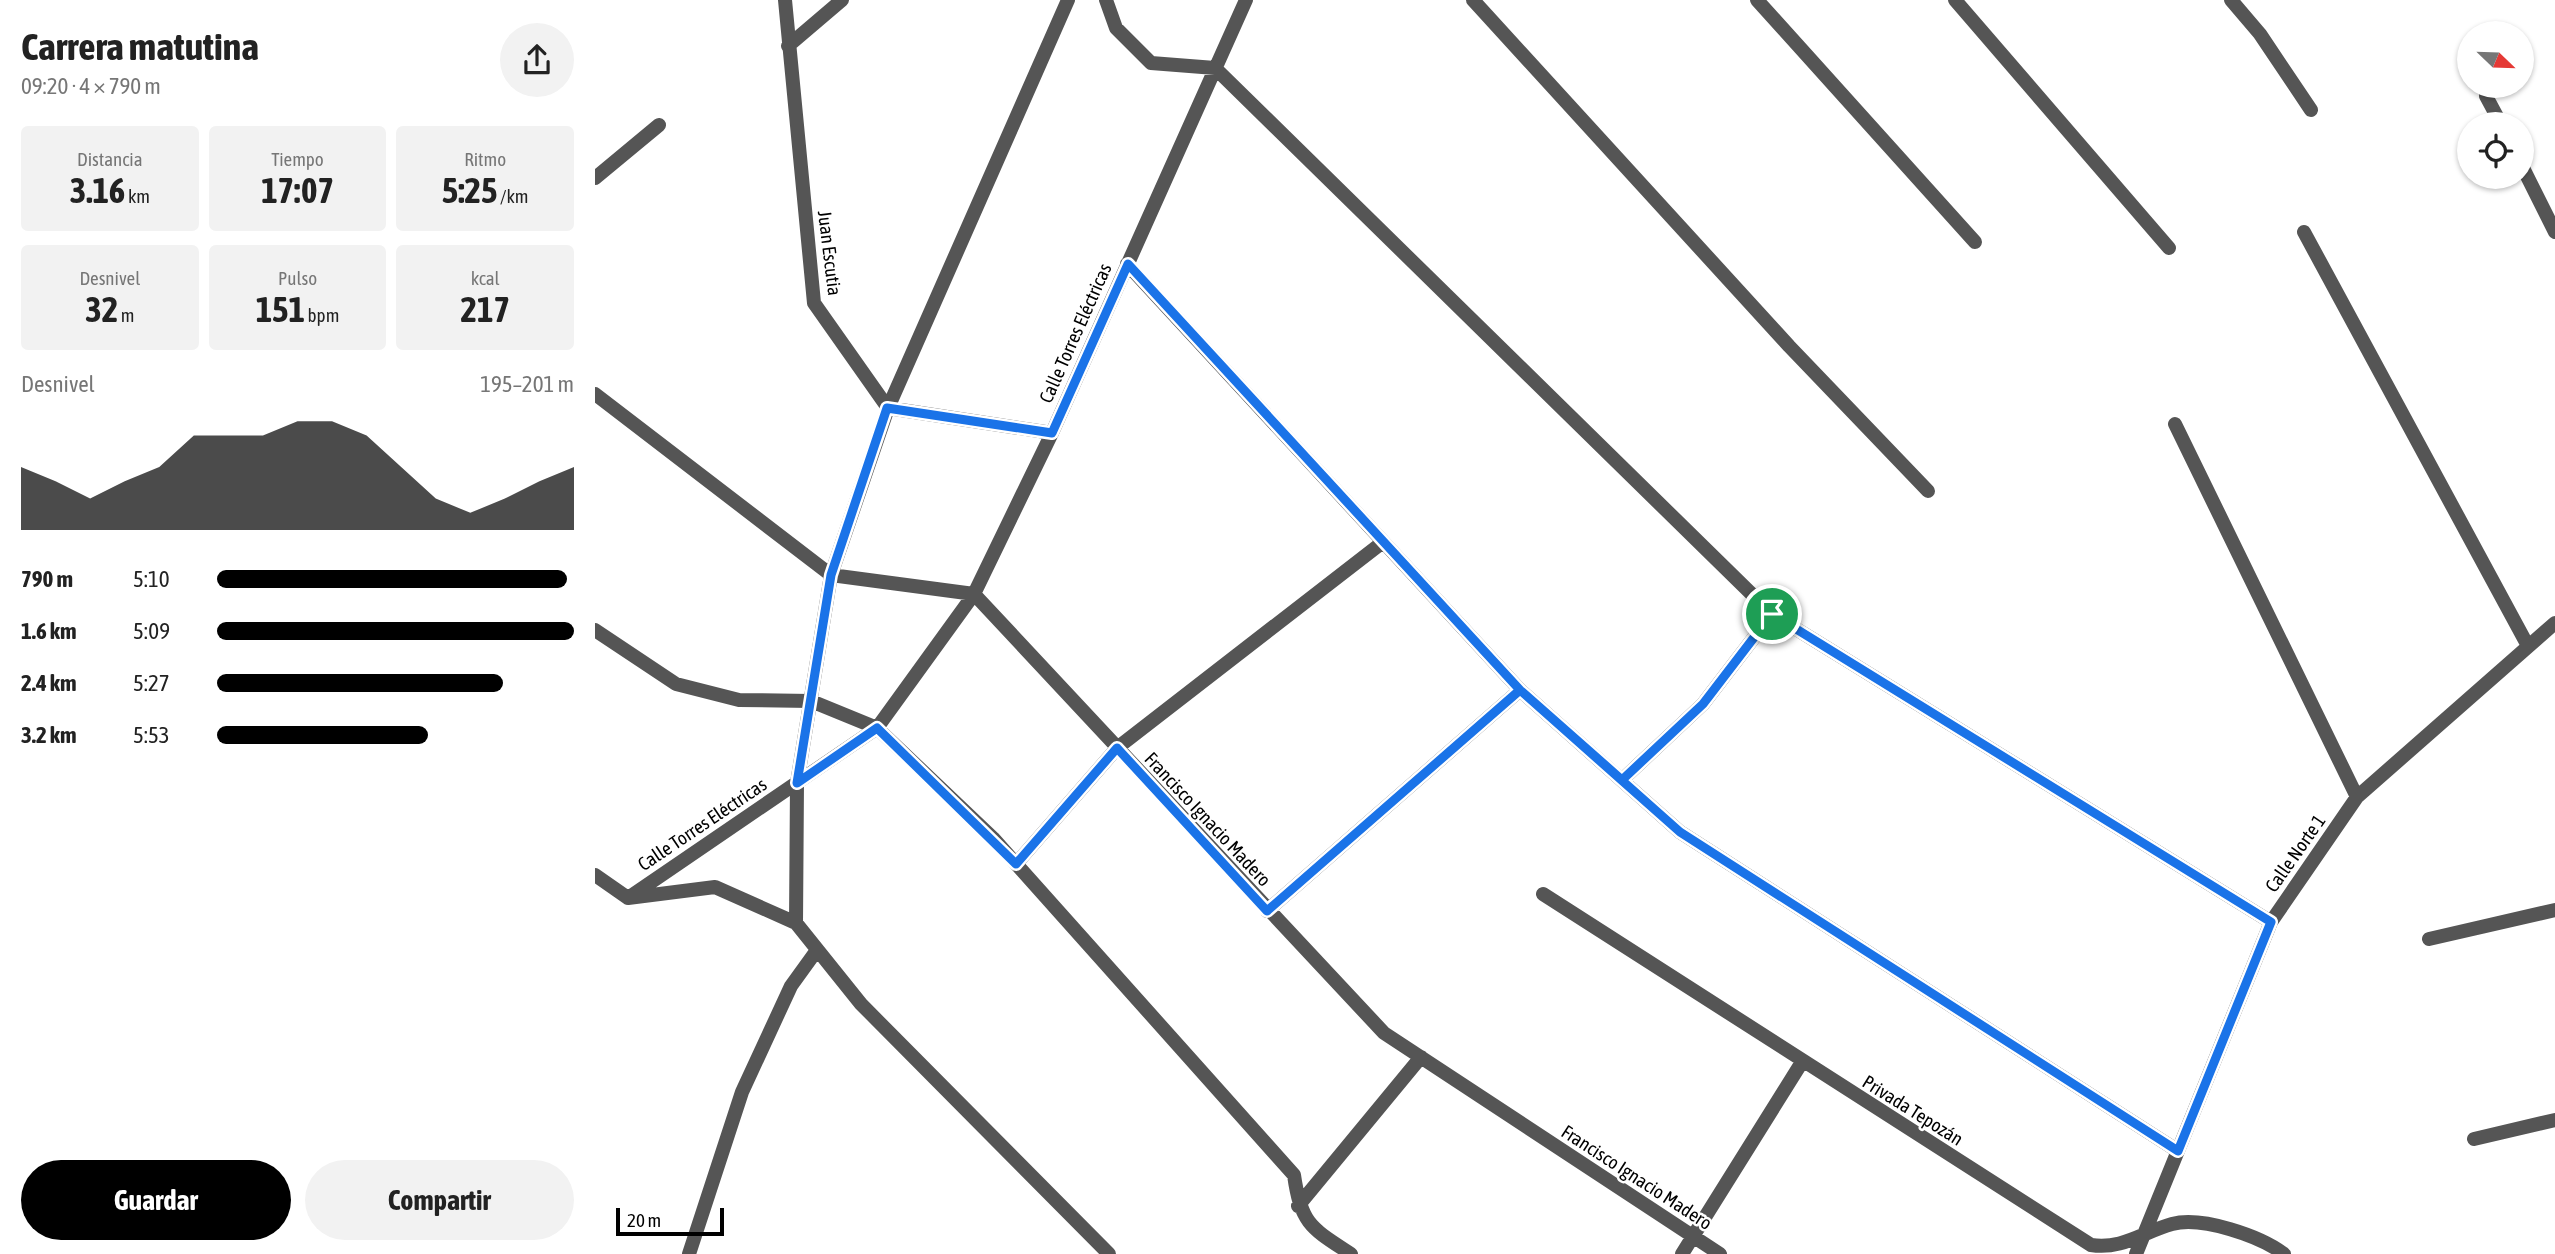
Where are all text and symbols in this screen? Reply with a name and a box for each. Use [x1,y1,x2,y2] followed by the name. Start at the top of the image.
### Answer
[2457,21,2534,98] north arrow
[2457,21,2534,189] map controls
[500,23,574,97] button: share
[21,25,259,68] text: Carrera matutina
[21,73,161,99] text: 09:20 · 4 × 790 m
[2457,112,2534,189] button: locate
[77,148,143,170] text: Distancia
[271,148,324,170] text: Tiempo
[464,148,506,170] text: Ritmo
[70,170,125,210] text: 3.16
[261,170,334,210] text: 17:07
[442,170,497,210] text: 5:25
[125,185,150,207] text: km
[497,185,529,207] text: /km
[814,209,846,297] street label: Juan Escutia
[1034,260,1116,406] street label: Calle Torres Eléctricas
[79,267,140,289] text: Desnivel
[278,267,317,289] text: Pulso
[471,267,500,289] text: kcal
[85,289,118,329] text: 32
[256,289,305,329] text: 151
[460,289,510,329] text: 217
[118,304,134,326] text: m
[305,304,339,326] text: bpm
[21,371,95,397] text: Desnivel
[480,371,574,397] text: 195–201 m
[21,566,73,592] text: 790 m
[133,566,170,592] text: 5:10
[1742,584,1802,644] pin
[1753,595,1791,633] icon: arrive
[21,618,77,644] text: 1.6 km
[133,618,170,644] text: 5:09
[21,670,77,696] text: 2.4 km
[133,670,170,696] text: 5:27
[21,722,77,748] text: 3.2 km
[133,722,170,748] text: 5:53
[1140,748,1276,891] street label: Francisco Ignacio Madero
[634,773,771,875] street label: Calle Torres Eléctricas
[2260,810,2330,896] street label: Calle Norte 1
[1859,1070,1967,1150] street label: Privada Tepozán
[1558,1120,1716,1234] street label: Francisco Ignacio Madero
[21,1160,291,1240] button: Guardar
[305,1160,574,1240] button: Compartir
[616,1205,725,1237] scale bar
[627,1209,661,1231] text: 20 m

